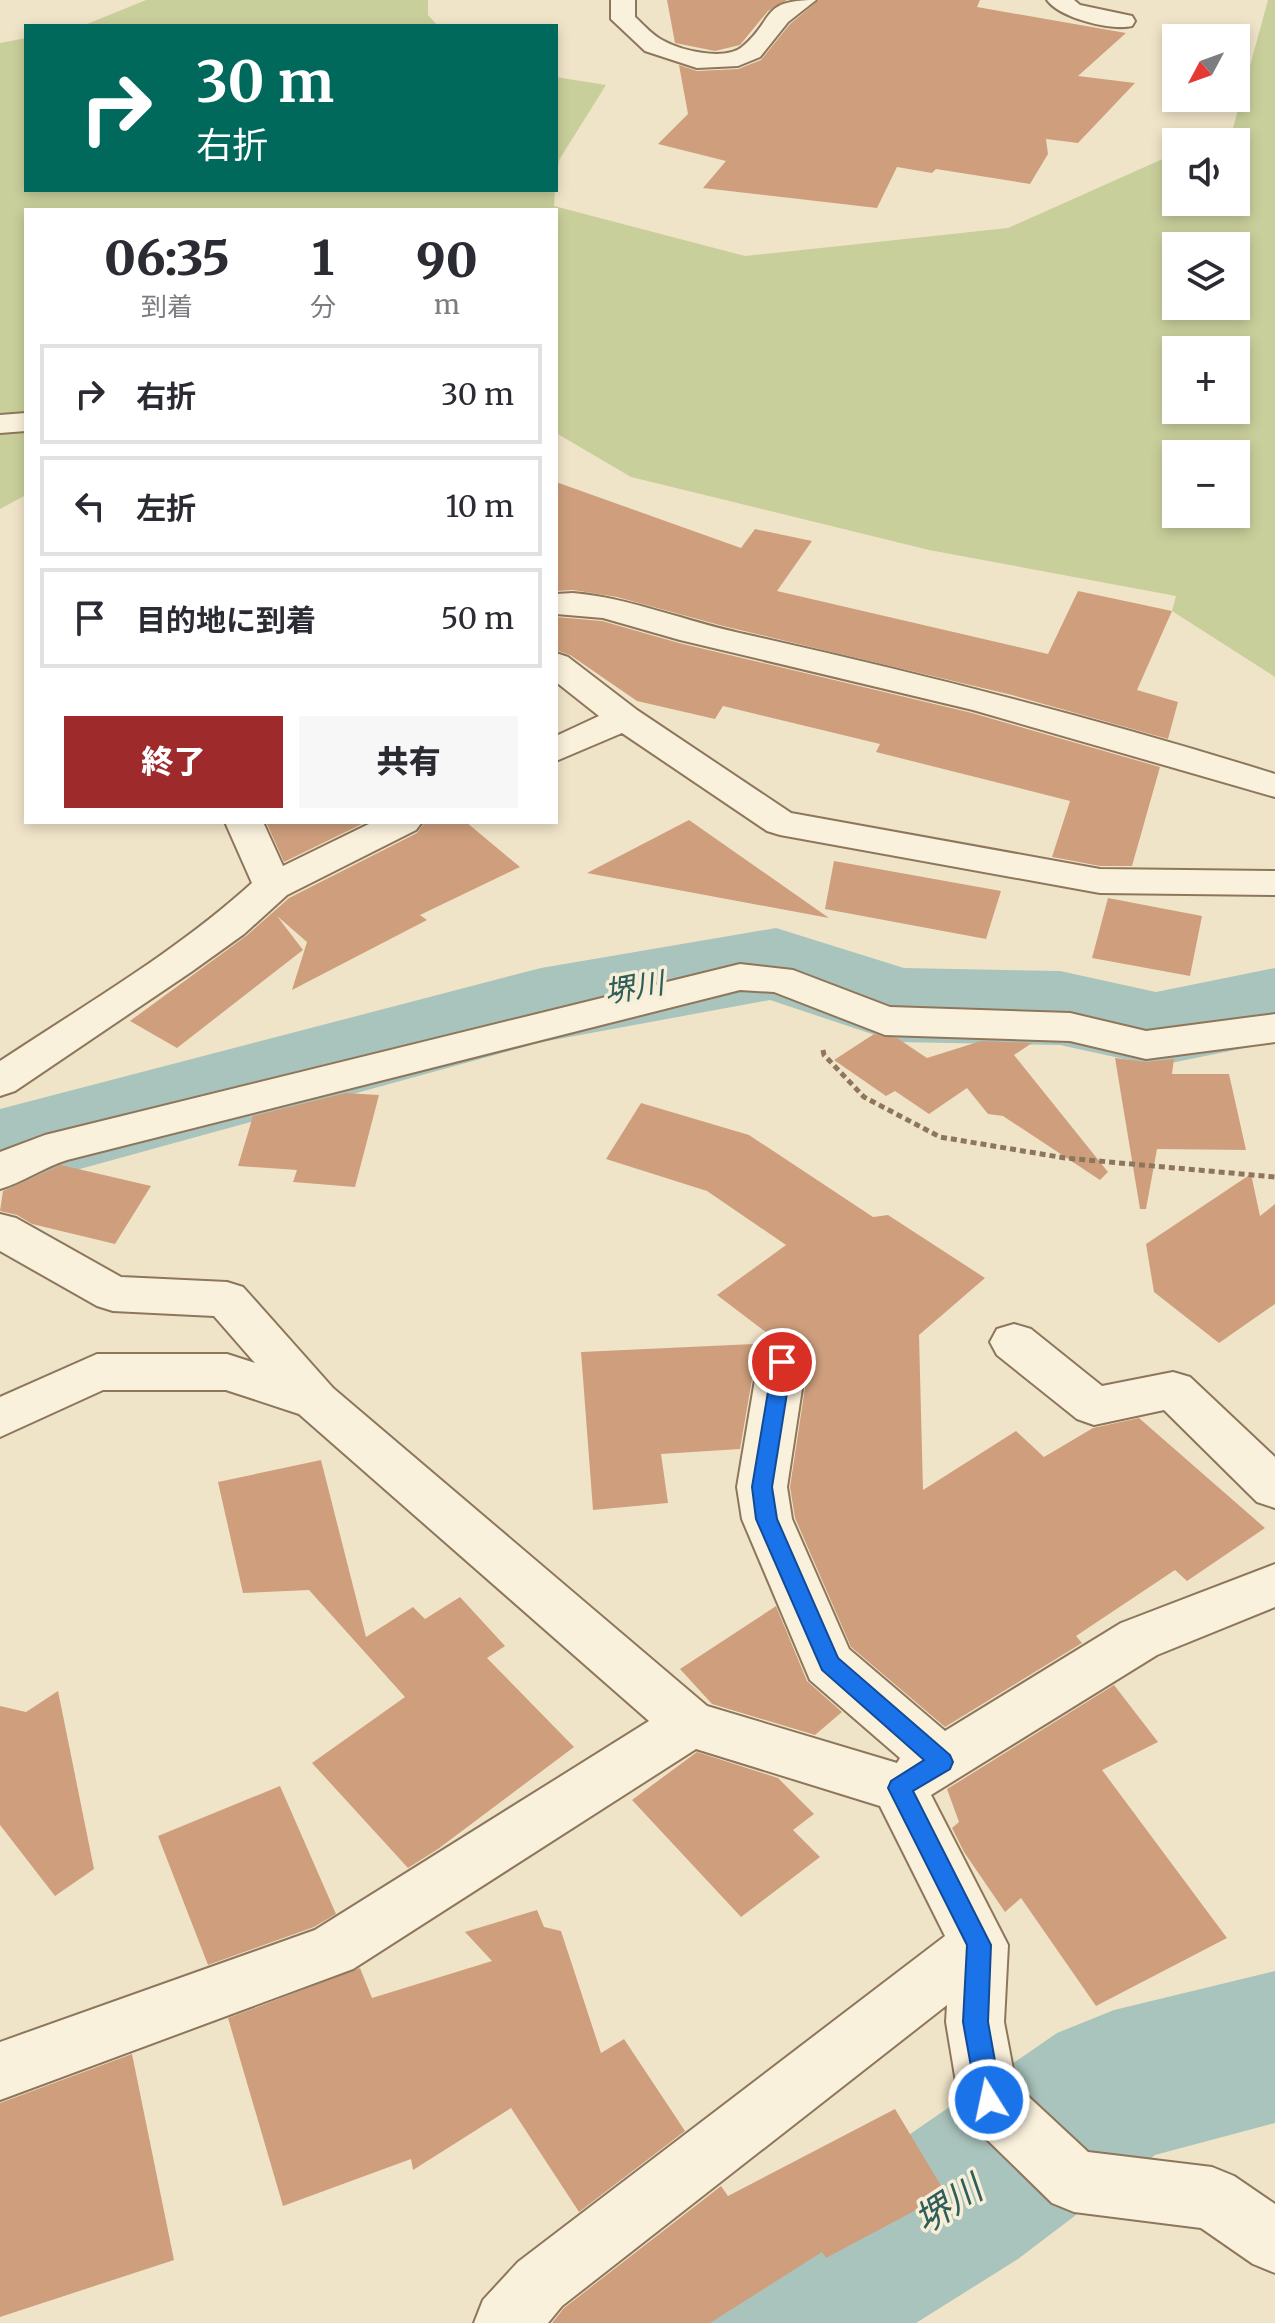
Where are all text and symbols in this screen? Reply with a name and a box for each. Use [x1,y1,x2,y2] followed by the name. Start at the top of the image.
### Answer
[1162,24,1250,112] north arrow
[1162,24,1250,528] map controls
[196,47,334,117] text: 30 m
[64,56,168,160] icon: right
[196,123,268,168] text: 右折
[1162,128,1250,216] button: sound
[104,228,230,288] text: 06:35
[312,228,334,288] text: 1
[416,230,478,290] text: 90
[1162,232,1250,320] button: layers
[434,288,460,321] text: m
[141,290,193,323] text: 到着
[310,290,336,323] text: 分
[1162,336,1250,424] button: +
[68,372,112,416] icon: right
[441,375,514,413] text: 30 m
[136,377,196,415] text: 右折
[1162,440,1250,528] button: −
[68,484,112,528] icon: left
[446,487,514,525] text: 10 m
[136,489,196,527] text: 左折
[68,596,112,640] icon: arrive
[441,599,514,637] text: 50 m
[136,601,316,639] text: 目的地に到着
[64,716,283,808] button: 終了
[299,716,518,808] button: 共有
[601,963,670,1011] water label: 堺川
[748,1328,816,1396] pin
[760,1340,804,1384] icon: arrive
[947,2058,1031,2142] position arrow
[906,2164,994,2243] water label: 堺川

